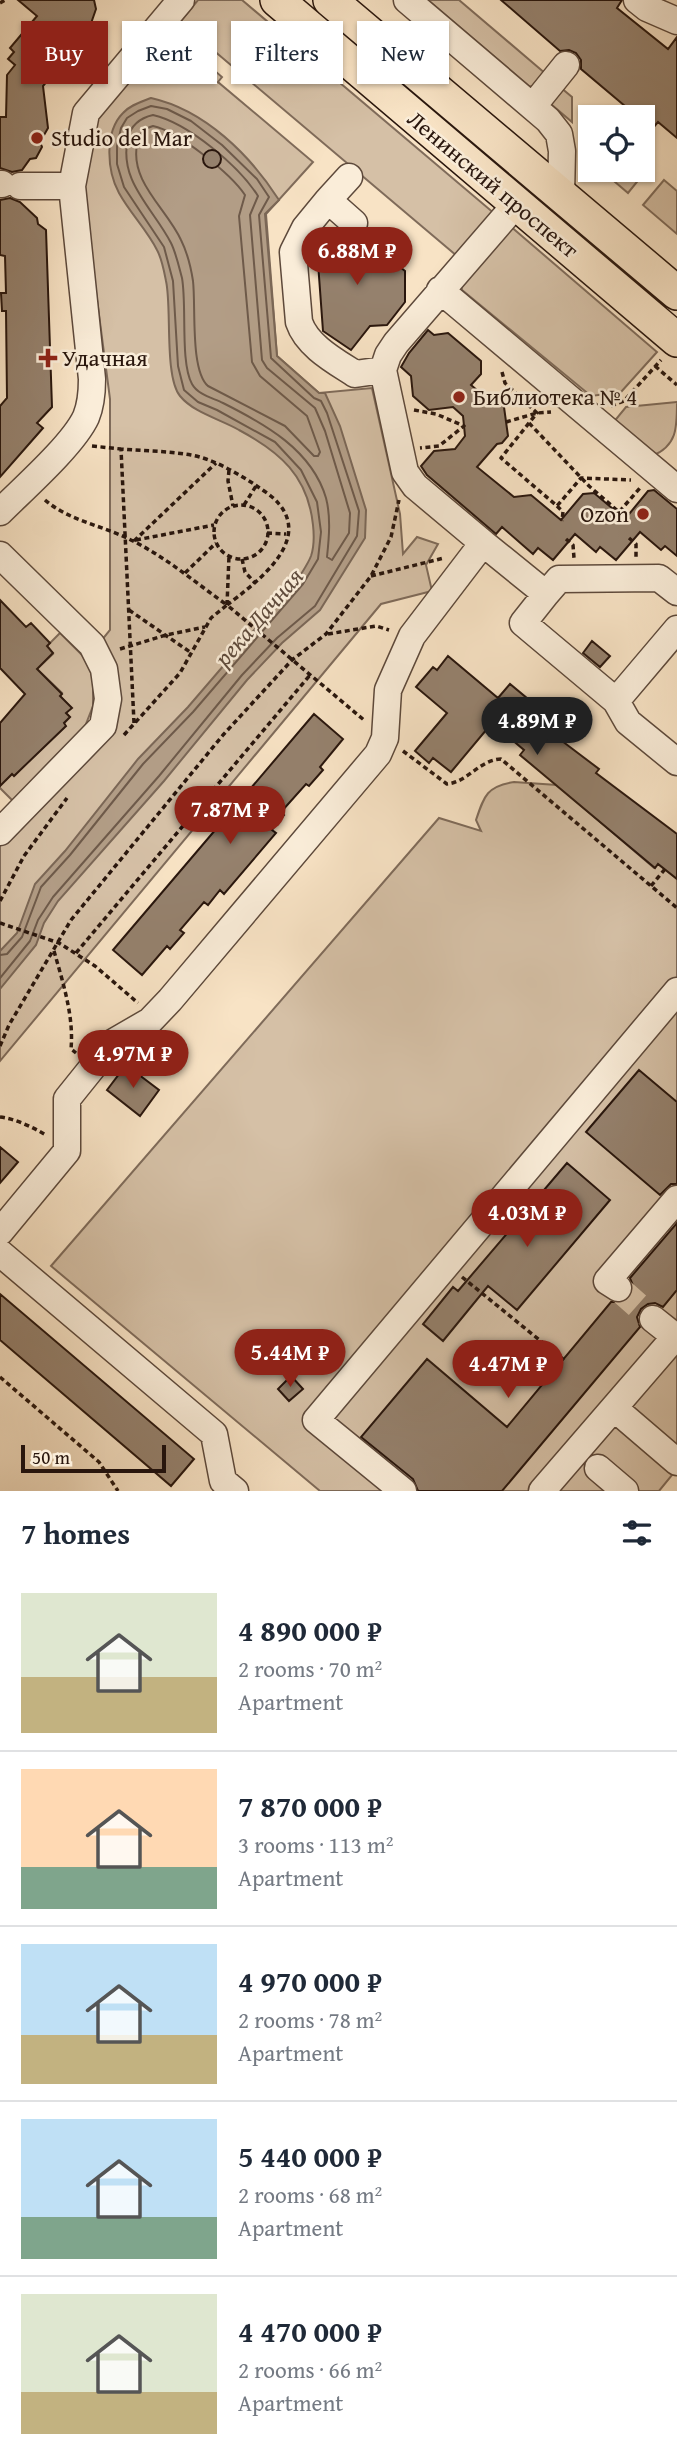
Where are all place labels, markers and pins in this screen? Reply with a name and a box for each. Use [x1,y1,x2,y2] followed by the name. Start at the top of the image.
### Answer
[51,121,193,154] place label: Studio del Mar
[29,130,45,146] marker: Studio del Mar
[292,228,422,287] pin: 6.88M ₽
[62,341,148,374] place label: Удачная
[40,350,56,366] marker: Удачная
[473,380,637,413] place label: Библиотека № 4
[451,389,467,405] marker: Библиотека № 4
[580,497,629,530] place label: Ozon
[635,506,651,522] marker: Ozon
[472,698,602,757] pin: 4.89M ₽
[165,786,295,846] pin: 7.87M ₽
[68,1030,198,1090] pin: 4.97M ₽
[462,1190,592,1249] pin: 4.03M ₽
[225,1330,355,1389] pin: 5.44M ₽
[443,1340,573,1400] pin: 4.47M ₽

